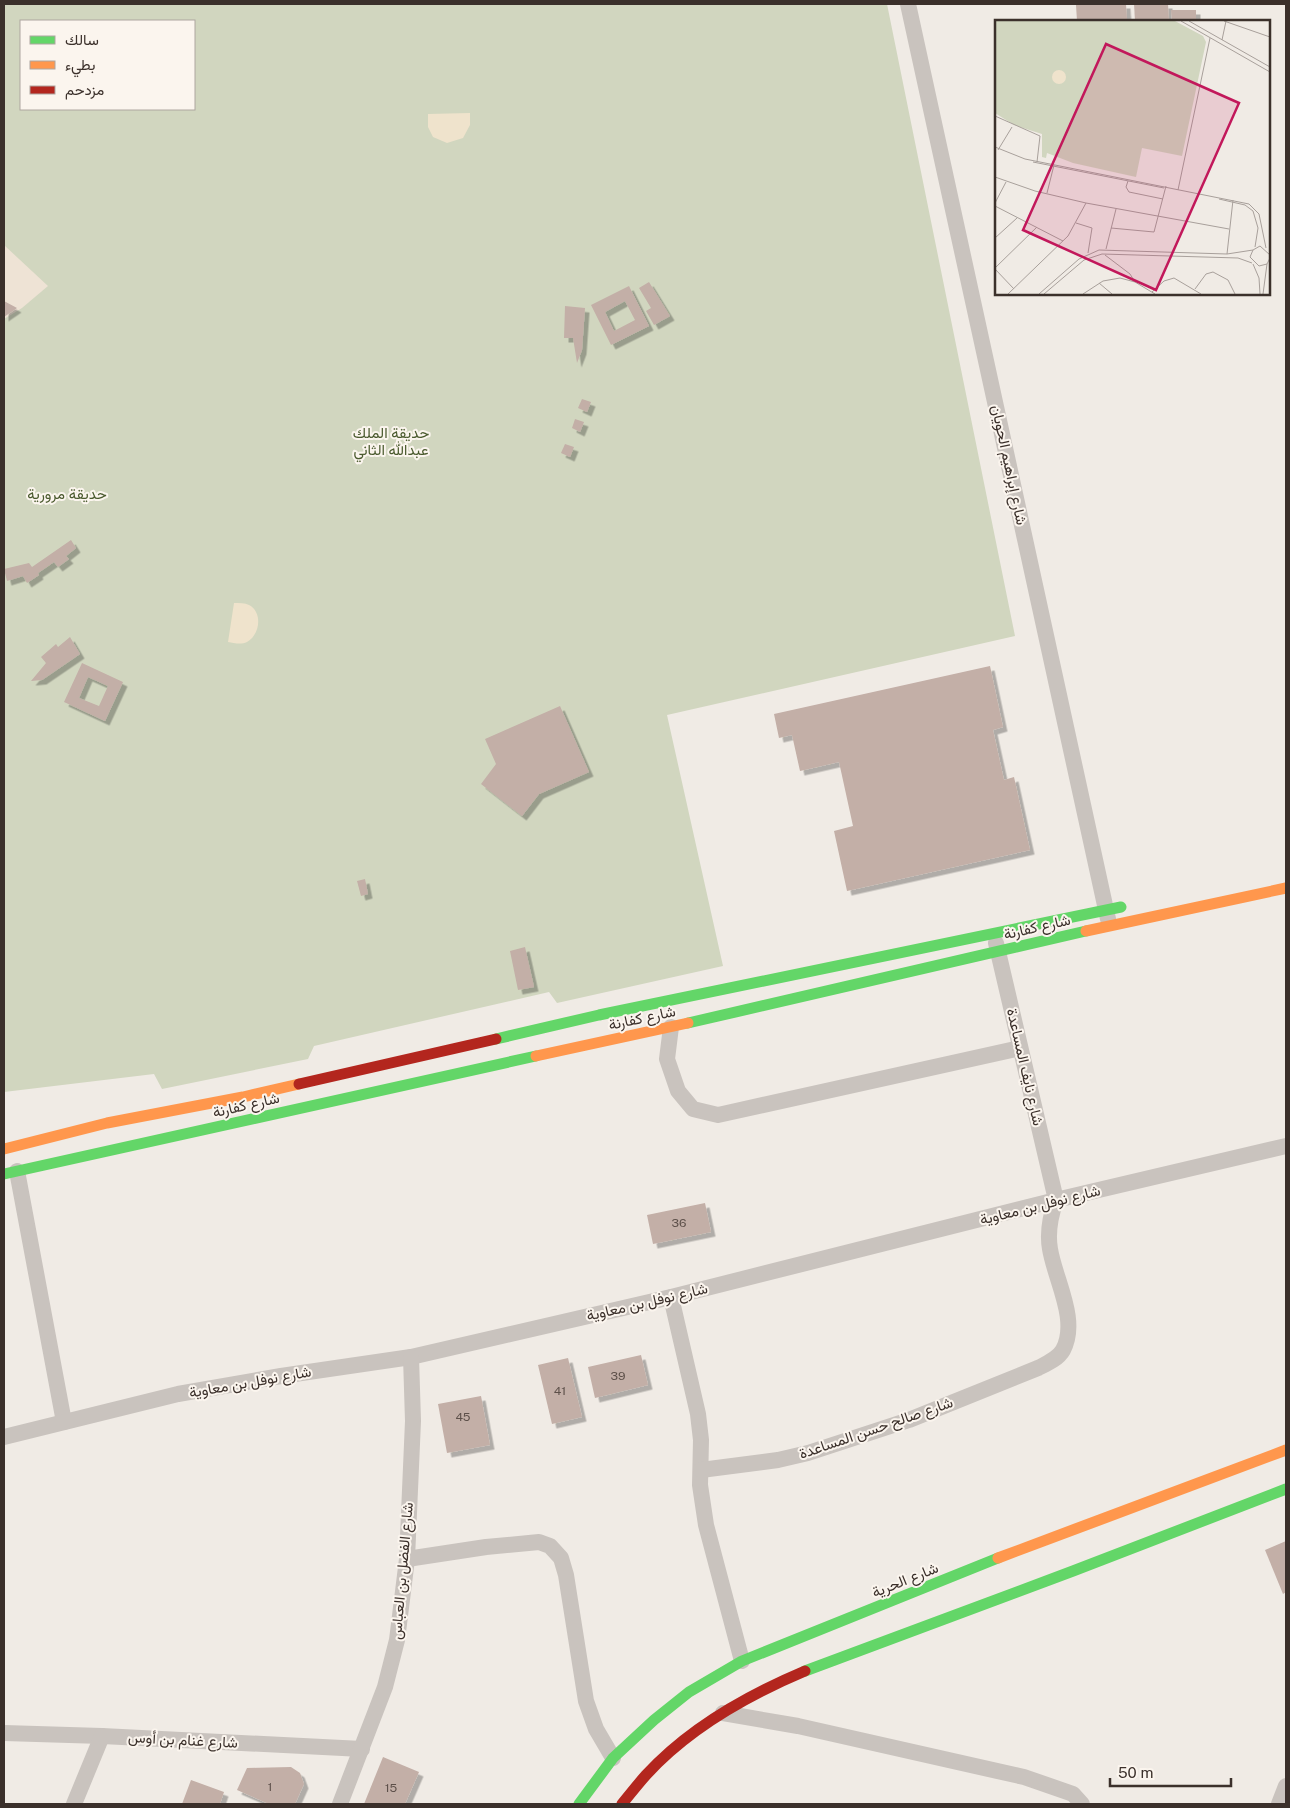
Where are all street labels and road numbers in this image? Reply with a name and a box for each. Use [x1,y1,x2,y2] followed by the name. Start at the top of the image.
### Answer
[986,403,1031,527] street label: شارع إبراهيم الحويان
[1002,911,1073,945] street label: شارع كفارنة
[607,1002,678,1036] street label: شارع كفارنة
[1001,1006,1047,1128] street label: شارع نايف المساعدة
[211,1089,282,1123] street label: شارع كفارنة
[978,1181,1103,1231] street label: شارع نوفل بن معاوية
[585,1279,710,1327] street label: شارع نوفل بن معاوية
[187,1362,313,1404] street label: شارع نوفل بن معاوية
[797,1393,956,1465] street label: شارع صالح حسن المساعدة
[387,1501,419,1641] street label: شارع الفضل بن العباس
[869,1558,942,1603] street label: شارع الحرية
[128,1728,239,1754] street label: شارع غنام بن أوس

